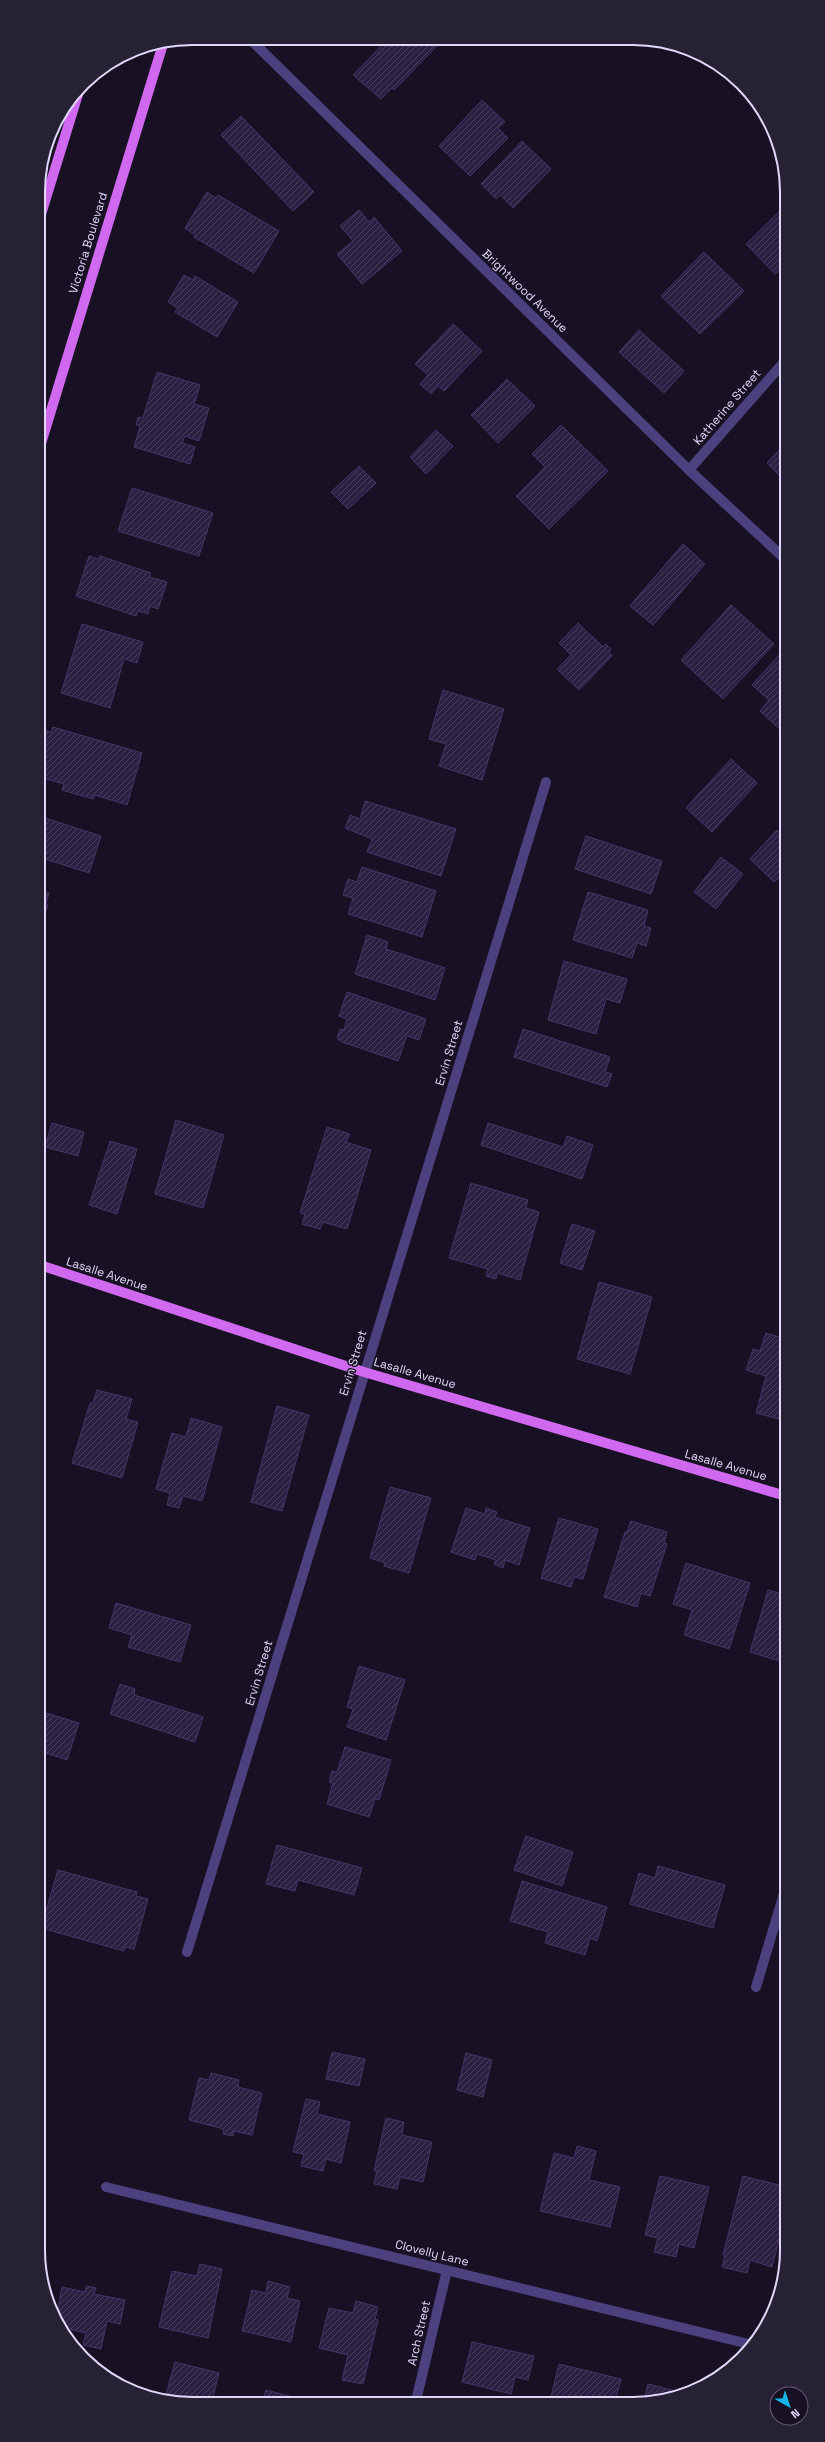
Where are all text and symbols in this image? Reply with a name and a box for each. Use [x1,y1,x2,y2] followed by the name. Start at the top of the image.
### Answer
[65,190,111,296] street label: Victoria Boulevard
[479,246,571,336] street label: Brightwood Avenue
[690,366,764,448] street label: Katherine Street
[431,1018,467,1088] street label: Ervin Street
[64,1253,150,1295] street label: Lasalle Avenue
[335,1328,371,1398] street label: Ervin Street
[372,1354,458,1392] street label: Lasalle Avenue
[683,1446,769,1484] street label: Lasalle Avenue
[241,1638,277,1708] street label: Ervin Street
[393,2236,471,2270] street label: Clovelly Lane
[404,2299,434,2367] street label: Arch Street
[769,2386,809,2426] north arrow
[788,2406,803,2422] text: N

